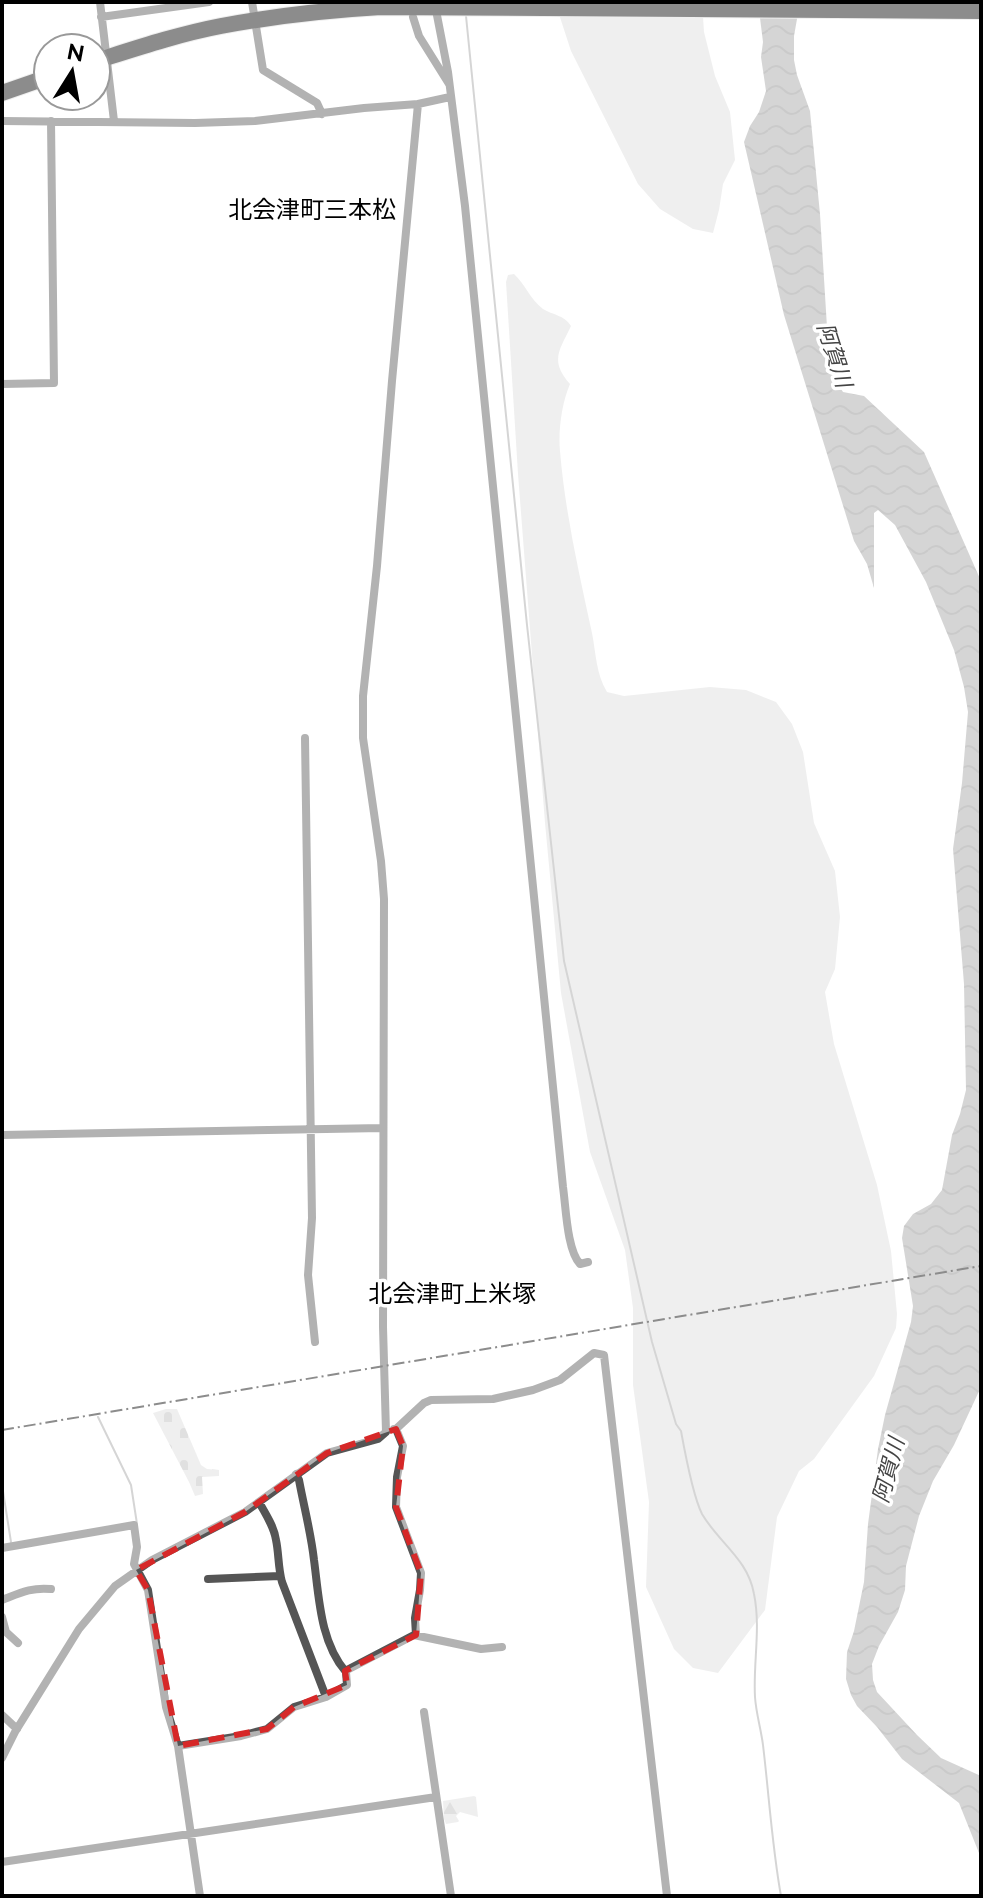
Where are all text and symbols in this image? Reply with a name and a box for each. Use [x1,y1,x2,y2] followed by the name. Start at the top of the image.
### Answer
[32,32,112,112] north arrow
[65,38,87,67] text: N
[228,195,396,224] district label: 北会津町三本松
[812,320,858,392] water label: 阿賀川
[368,1279,536,1308] district label: 北会津町上米塚
[867,1433,910,1505] water label: 阿賀川

